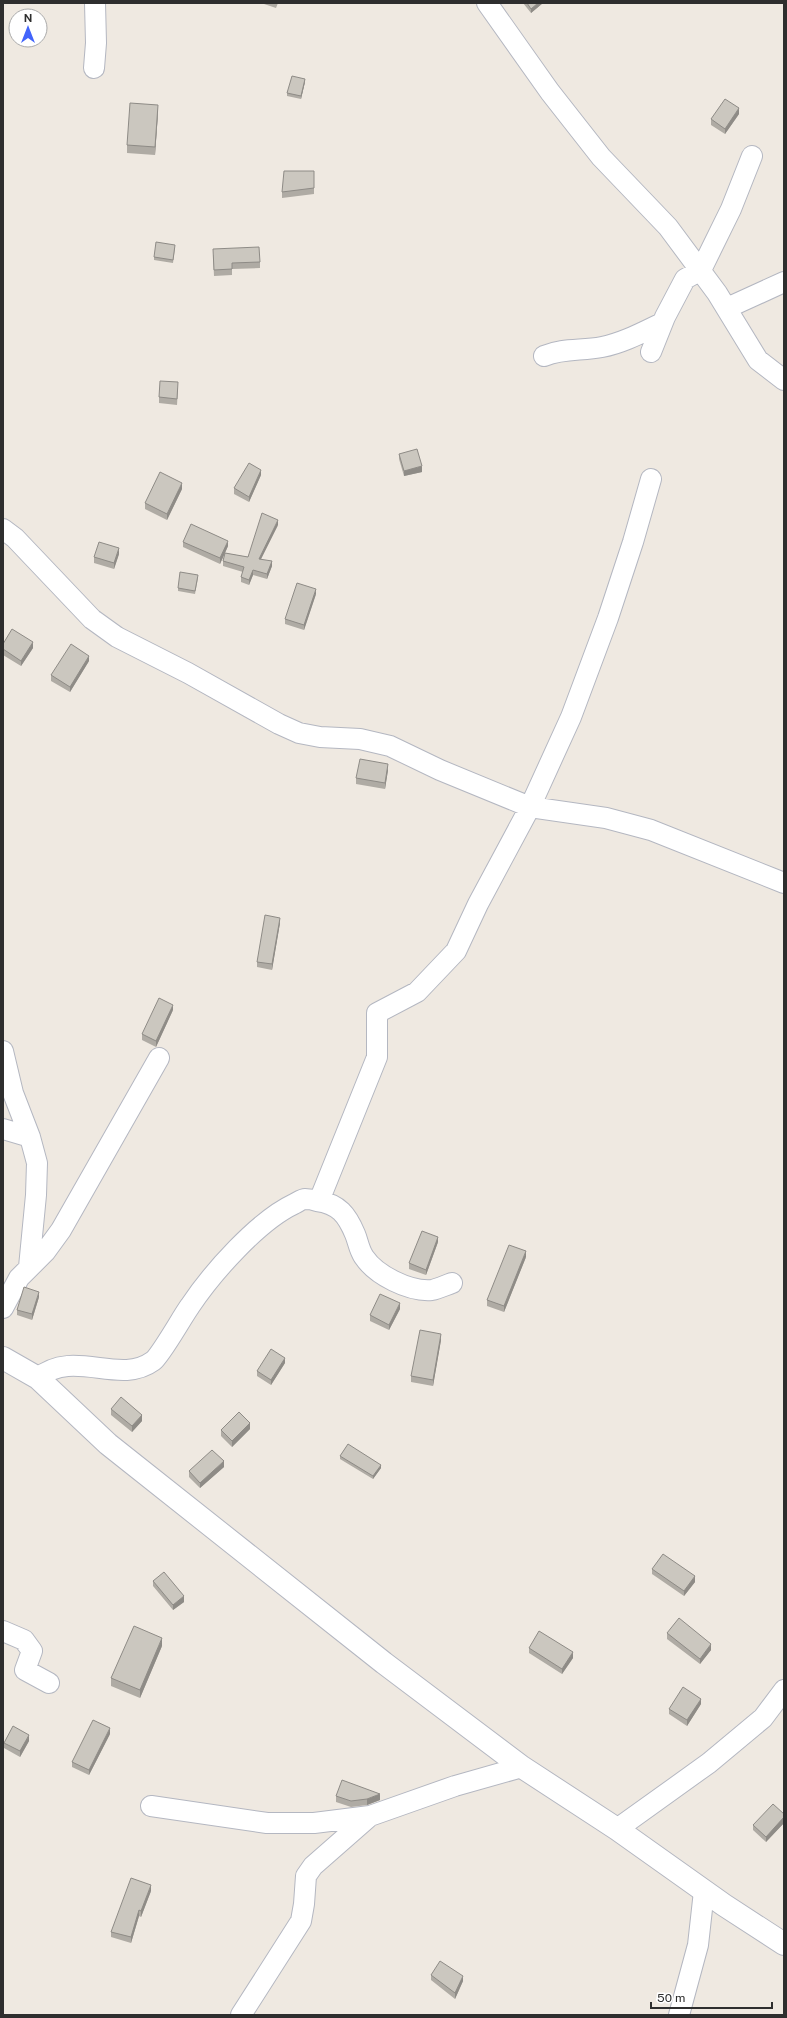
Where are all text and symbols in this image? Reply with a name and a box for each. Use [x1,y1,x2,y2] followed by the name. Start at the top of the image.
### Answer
[8,8,48,48] north arrow
[24,12,32,24] text: N
[651,1984,772,2010] scale bar
[657,1991,685,2005] text: 50 m

